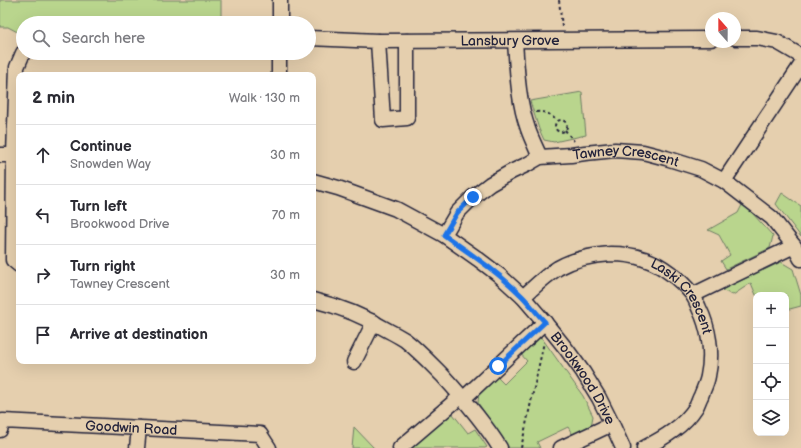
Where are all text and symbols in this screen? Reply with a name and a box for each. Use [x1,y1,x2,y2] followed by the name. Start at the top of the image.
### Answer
[705,12,741,48] north arrow
[16,16,316,60] search box
[30,27,52,49] icon: search
[62,29,145,48] text: Search here
[460,31,559,49] street label: Lansbury Grove
[32,88,75,108] text: 2 min
[229,90,300,106] text: Walk · 130 m
[70,137,132,156] text: Continue
[571,141,682,170] street label: Tawney Crescent
[32,144,54,166] icon: ahead
[270,147,300,163] text: 30 m
[70,156,151,172] text: Snowden Way
[464,188,482,206] route end
[70,197,127,216] text: Turn left
[32,204,54,226] icon: left
[272,207,300,223] text: 70 m
[70,216,169,232] text: Brookwood Drive
[648,254,716,336] street label: Laski Crescent
[70,257,135,276] text: Turn right
[32,264,54,286] icon: right
[270,267,300,283] text: 30 m
[70,276,170,292] text: Tawney Crescent
[753,292,789,436] map controls
[753,292,789,328] button: +
[32,324,54,346] icon: arrive
[70,325,208,344] text: Arrive at destination
[547,328,619,427] street label: Brookwood Drive
[753,328,789,364] button: −
[489,357,507,375] route start
[753,364,789,400] button: locate
[753,400,789,436] button: layers
[85,417,178,438] street label: Goodwin Road

